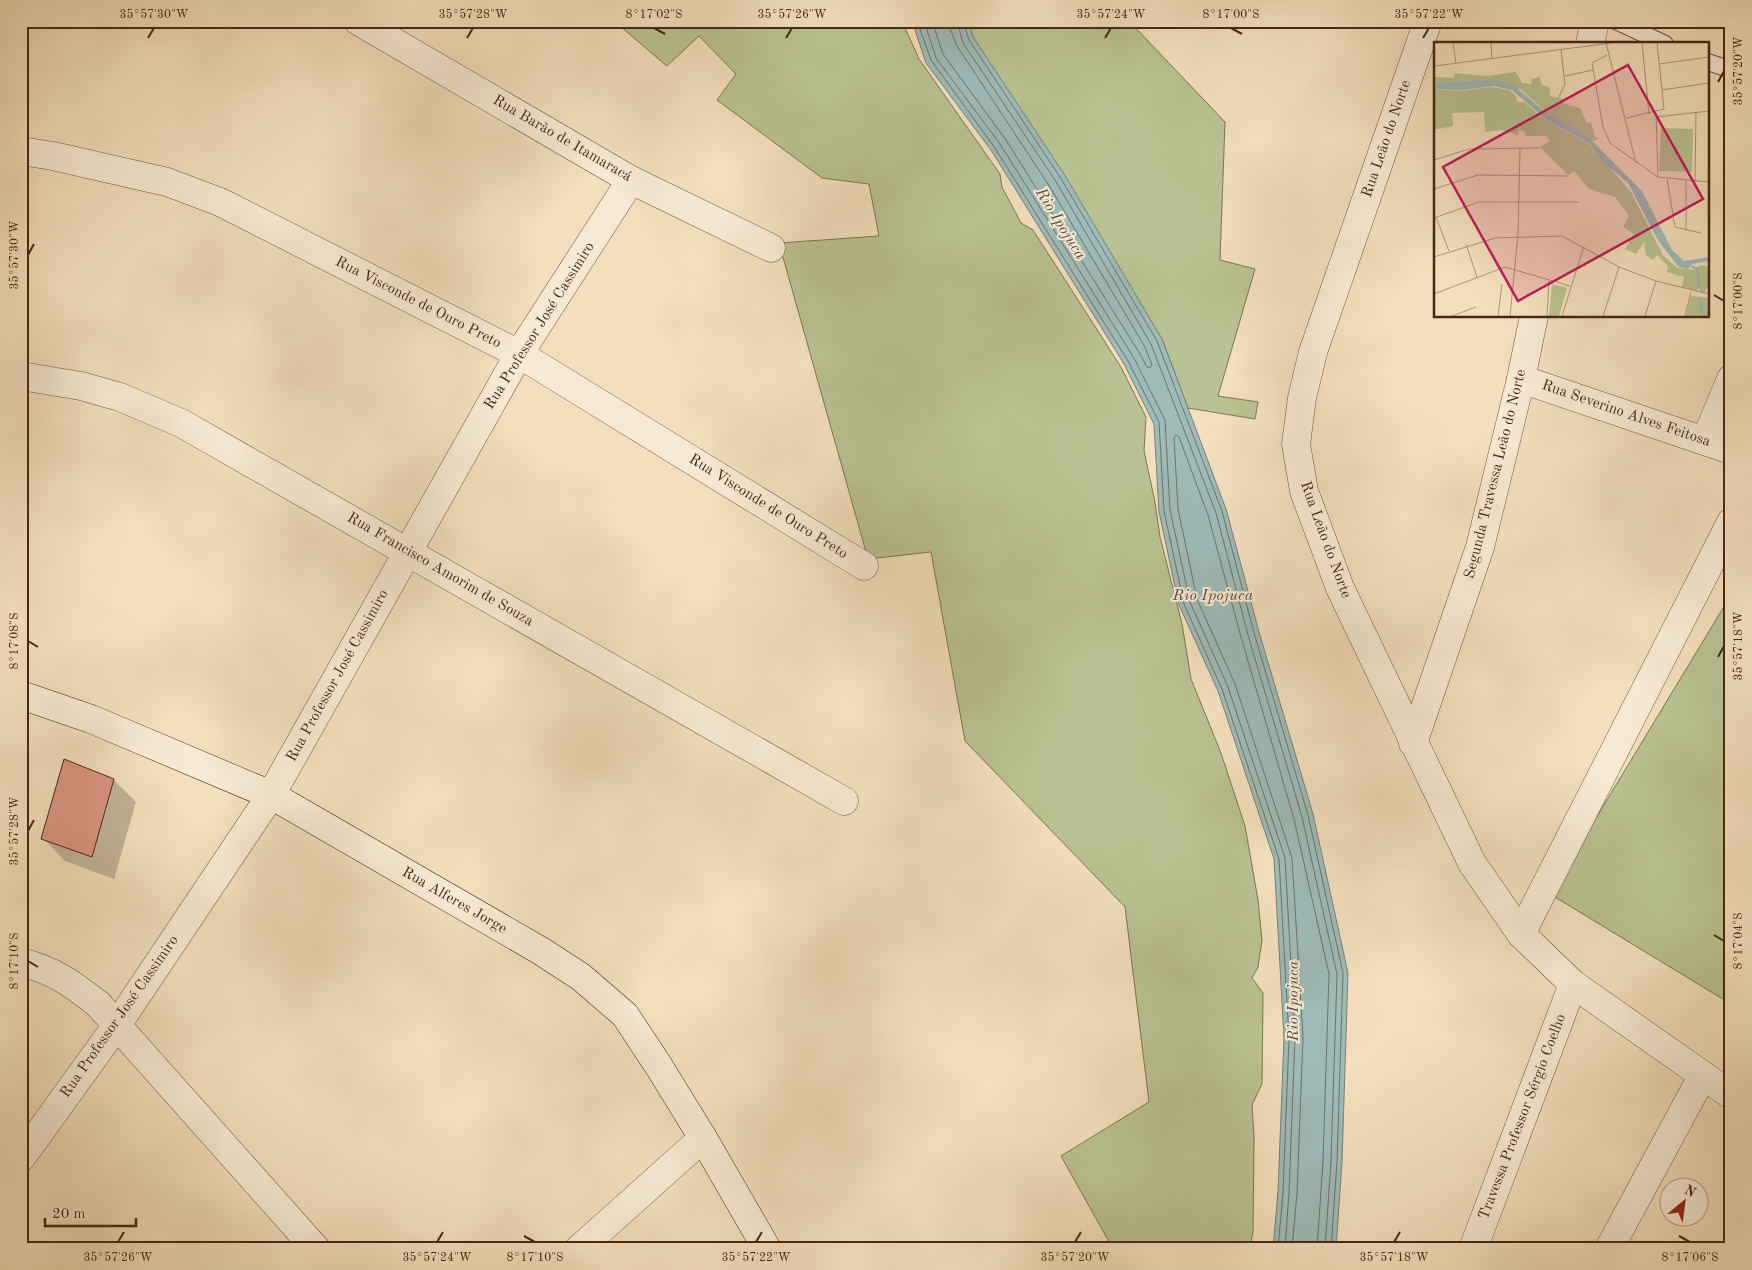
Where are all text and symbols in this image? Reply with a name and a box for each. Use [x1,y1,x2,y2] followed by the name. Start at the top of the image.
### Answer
[119,8,189,21] text: 35°57'30"W
[438,8,508,21] text: 35°57'28"W
[757,8,827,21] text: 35°57'26"W
[1076,8,1146,21] text: 35°57'24"W
[1394,8,1464,21] text: 35°57'22"W
[626,9,682,21] text: 8°17'02"S
[1203,9,1259,21] text: 8°17'00"S
[1732,36,1745,106] text: 35°57'20"W
[1434,42,1710,318] inset map
[1360,78,1414,200] street label: Rua Leão do Norte
[490,93,635,185] street label: Rua Barão de Itamaracá
[1031,185,1088,263] water label: Rio Ipojuca
[8,220,21,290] text: 35°57'30"W
[482,240,598,412] street label: Rua Professor José Cassimiro
[333,255,503,351] street label: Rua Visconde de Ouro Preto
[1733,273,1745,329] text: 8°17'00"S
[1463,368,1529,580] street label: Segunda Travessa Leão do Norte
[1540,378,1713,450] street label: Rua Severino Alves Feitosa
[686,452,850,562] street label: Rua Visconde de Ouro Preto
[1297,480,1353,601] street label: Rua Leão do Norte
[344,510,536,630] street label: Rua Francisco Amorim de Souza
[284,588,392,764] street label: Rua Professor José Cassimiro
[1172,588,1254,604] water label: Rio Ipojuca
[1732,611,1745,681] text: 35°57'18"W
[9,613,21,669] text: 8°17'08"S
[8,796,21,866] text: 35°57'28"W
[399,865,509,937] street label: Rua Alferes Jorge
[1733,913,1745,969] text: 8°17'04"S
[9,933,21,989] text: 8°17'10"S
[58,933,182,1101] street label: Rua Professor José Cassimiro
[1286,960,1302,1042] water label: Rio Ipojuca
[1477,1012,1569,1222] street label: Travessa Professor Sérgio Coelho
[1660,1178,1710,1228] north arrow
[1682,1183,1698,1200] text: N
[45,1195,136,1227] scale bar
[52,1207,86,1222] text: 20 m
[83,1251,153,1264] text: 35°57'26"W
[402,1251,472,1264] text: 35°57'24"W
[721,1251,791,1264] text: 35°57'22"W
[1040,1251,1110,1264] text: 35°57'20"W
[1359,1251,1429,1264] text: 35°57'18"W
[507,1252,563,1264] text: 8°17'10"S
[1662,1252,1718,1264] text: 8°17'06"S

